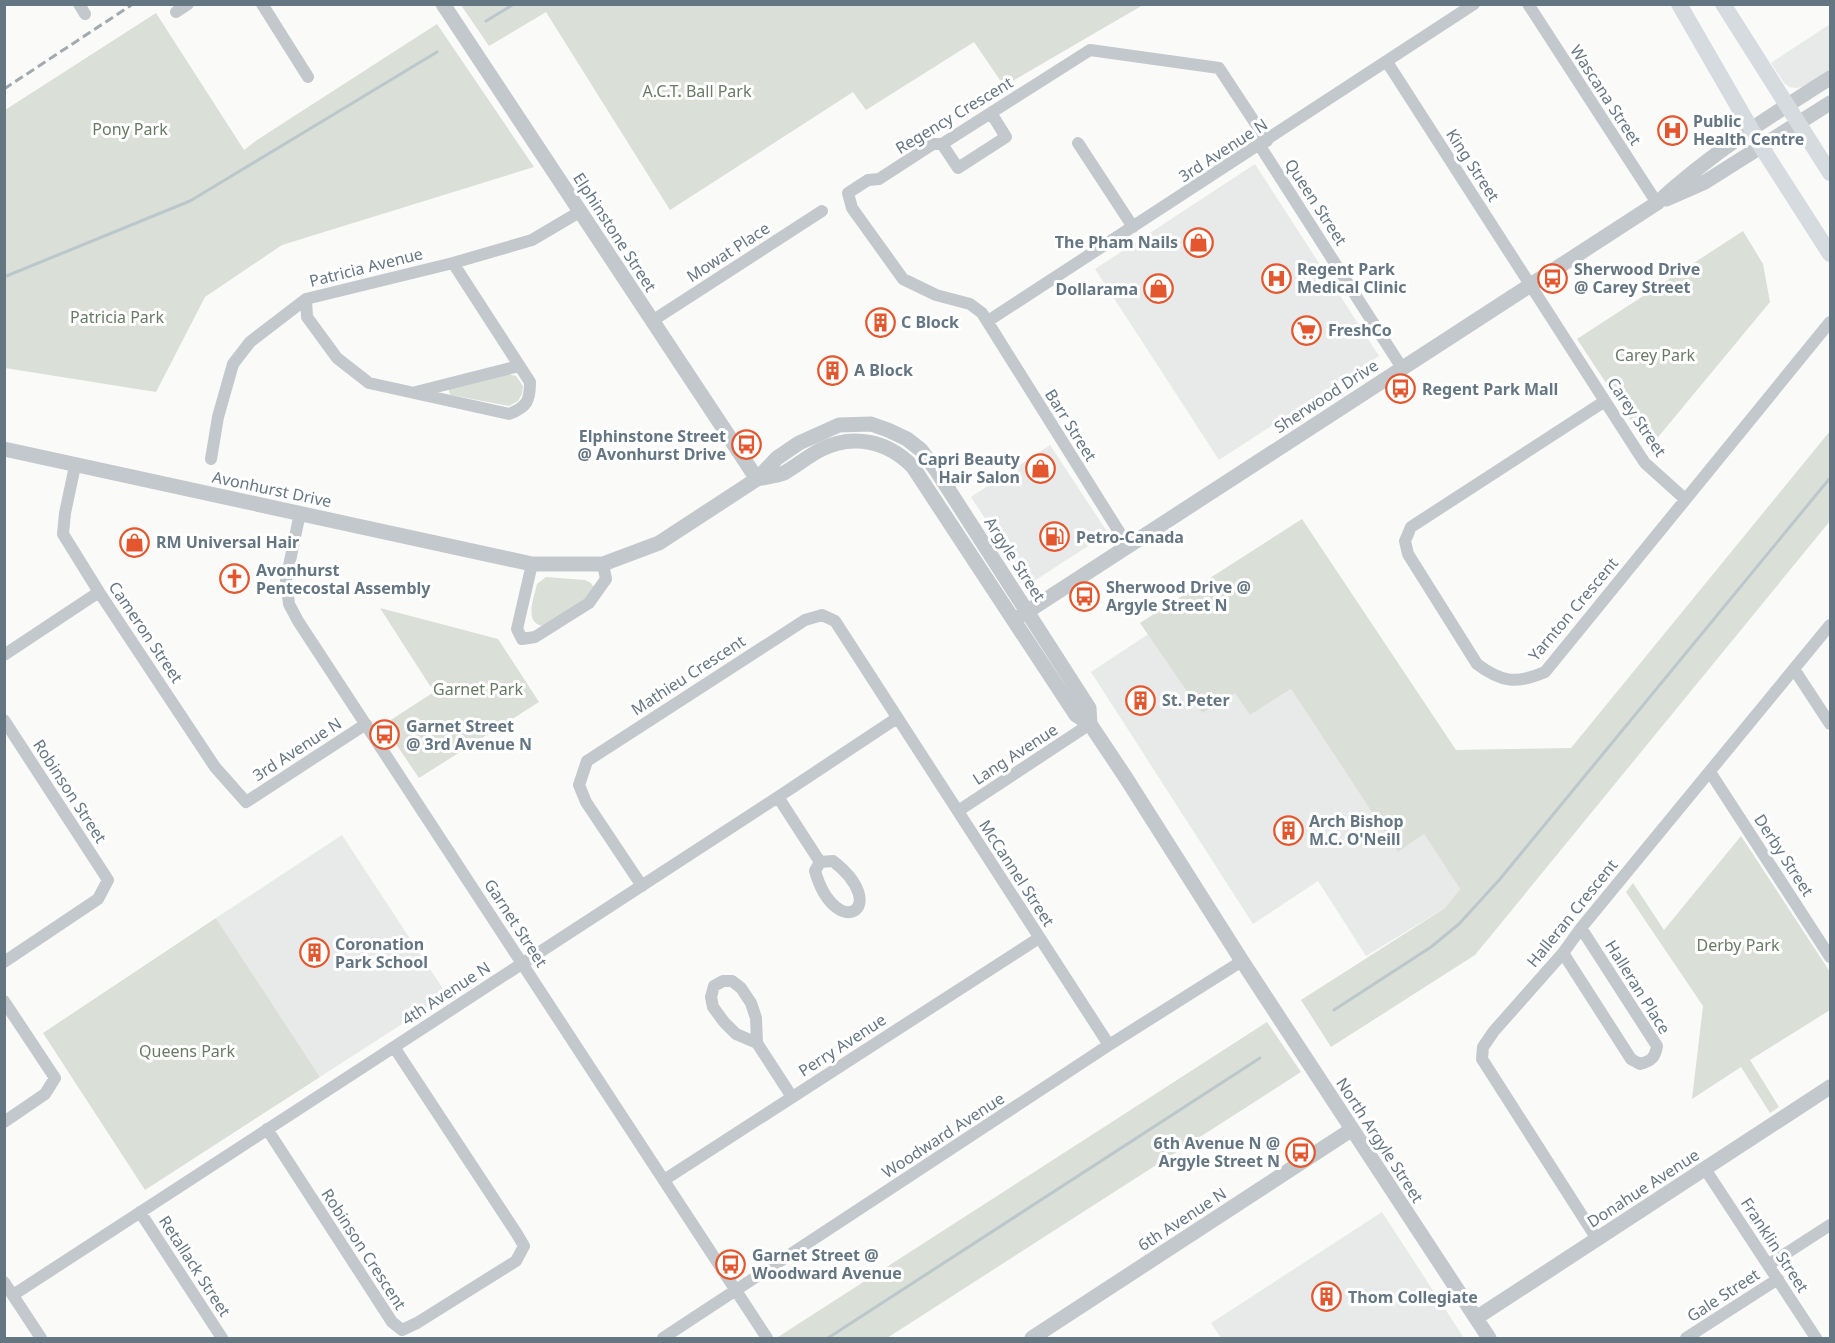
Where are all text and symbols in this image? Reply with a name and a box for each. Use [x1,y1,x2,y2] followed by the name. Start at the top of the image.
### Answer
[1565,41,1647,150] street label: Wascana Street
[891,71,1017,159] street label: Regency Crescent
[643,80,752,102] park label: A.C.T. Ball Park
[1693,110,1804,150] place label: Public Health Centre
[1174,113,1272,187] street label: 3rd Avenue N
[1656,114,1688,146] hospital icon: Public Health Centre
[92,118,168,140] park label: Pony Park
[1441,124,1505,206] street label: King Street
[1280,154,1352,250] street label: Queen Street
[568,168,662,296] street label: Elphinstone Street
[682,217,774,287] street label: Mowat Place
[1183,226,1215,258] shop icon: The Pham Nails
[1055,231,1178,253] place label: The Pham Nails
[307,242,425,292] street label: Patricia Avenue
[1297,258,1407,298] place label: Regent Park Medical Clinic
[1574,258,1700,298] place label: Sherwood Drive @ Carey Street
[1260,262,1292,294] hospital icon: Regent Park Medical Clinic
[1537,262,1569,294] bus stop icon: Sherwood Drive @ Carey Street
[1143,273,1175,305] shop icon: Dollarama
[1056,278,1138,300] place label: Dollarama
[70,306,164,328] park label: Patricia Park
[864,306,896,338] building icon: C Block
[901,311,959,333] place label: C Block
[1291,314,1323,346] supermarket icon: FreshCo
[1328,319,1392,341] place label: FreshCo
[1615,344,1696,366] park label: Carey Park
[817,354,849,386] building icon: A Block
[1270,354,1382,438] street label: Sherwood Drive
[854,359,913,381] place label: A Block
[1385,373,1417,405] bus stop icon: Regent Park Mall
[1602,373,1672,461] street label: Carey Street
[1422,378,1558,400] place label: Regent Park Mall
[1040,385,1102,466] street label: Barr Street
[577,425,726,465] place label: Elphinstone Street @ Avonhurst Drive
[731,429,763,461] bus stop icon: Elphinstone Street @ Avonhurst Drive
[918,448,1021,488] place label: Capri Beauty Hair Salon
[1025,452,1057,484] shop icon: Capri Beauty Hair Salon
[210,466,334,512] street label: Avonhurst Drive
[979,512,1051,606] street label: Argyle Street
[1039,521,1071,553] fuel station icon: Petro-Canada
[119,526,151,558] shop icon: RM Universal Hair
[1076,526,1184,548] place label: Petro-Canada
[156,531,299,553] place label: RM Universal Hair
[1523,552,1623,665] street label: Yarnton Crescent
[256,559,431,599] place label: Avonhurst Pentecostal Assembly
[219,563,251,595] church icon: Avonhurst Pentecostal Assembly
[1106,576,1251,616] place label: Sherwood Drive @ Argyle Street N
[104,577,188,687] street label: Cameron Street
[1069,580,1101,612] bus stop icon: Sherwood Drive @ Argyle Street N
[627,630,749,720] street label: Mathieu Crescent
[433,678,523,700] park label: Garnet Park
[1125,684,1157,716] building icon: St. Peter
[1162,689,1230,711] place label: St. Peter
[248,712,346,786] street label: 3rd Avenue N
[406,715,532,755] place label: Garnet Street @ 3rd Avenue N
[968,718,1062,790] street label: Lang Avenue
[369,719,401,751] bus stop icon: Garnet Street @ 3rd Avenue N
[28,735,112,847] street label: Robinson Street
[1309,810,1404,850] place label: Arch Bishop M.C. O'Neill
[1749,810,1819,901] street label: Derby Street
[1272,814,1304,846] building icon: Arch Bishop M.C. O'Neill
[974,815,1060,931] street label: McCannel Street
[1522,854,1622,972] street label: Halleran Crescent
[479,875,553,971] street label: Garnet Street
[335,933,428,973] place label: Coronation Park School
[1697,934,1780,956] park label: Derby Park
[1600,936,1676,1038] street label: Halleran Place
[298,937,330,969] building icon: Coronation Park School
[397,956,495,1030] street label: 4th Avenue N
[794,1008,890,1082] street label: Perry Avenue
[139,1040,235,1062] park label: Queens Park
[1331,1073,1429,1207] street label: North Argyle Street
[878,1087,1008,1183] street label: Woodward Avenue
[1154,1132,1280,1172] place label: 6th Avenue N @ Argyle Street N
[1285,1136,1317,1168] bus stop icon: 6th Avenue N @ Argyle Street N
[1583,1144,1703,1232] street label: Donahue Avenue
[1133,1182,1231,1256] street label: 6th Avenue N
[317,1184,412,1314] street label: Robinson Crescent
[1736,1193,1814,1297] street label: Franklin Street
[154,1211,236,1321] street label: Retallack Street
[752,1244,902,1284] place label: Garnet Street @ Woodward Avenue
[715,1248,747,1280] bus stop icon: Garnet Street @ Woodward Avenue
[1682,1263,1764,1327] street label: Gale Street
[1311,1281,1343,1313] building icon: Thom Collegiate
[1348,1286,1478,1308] place label: Thom Collegiate

